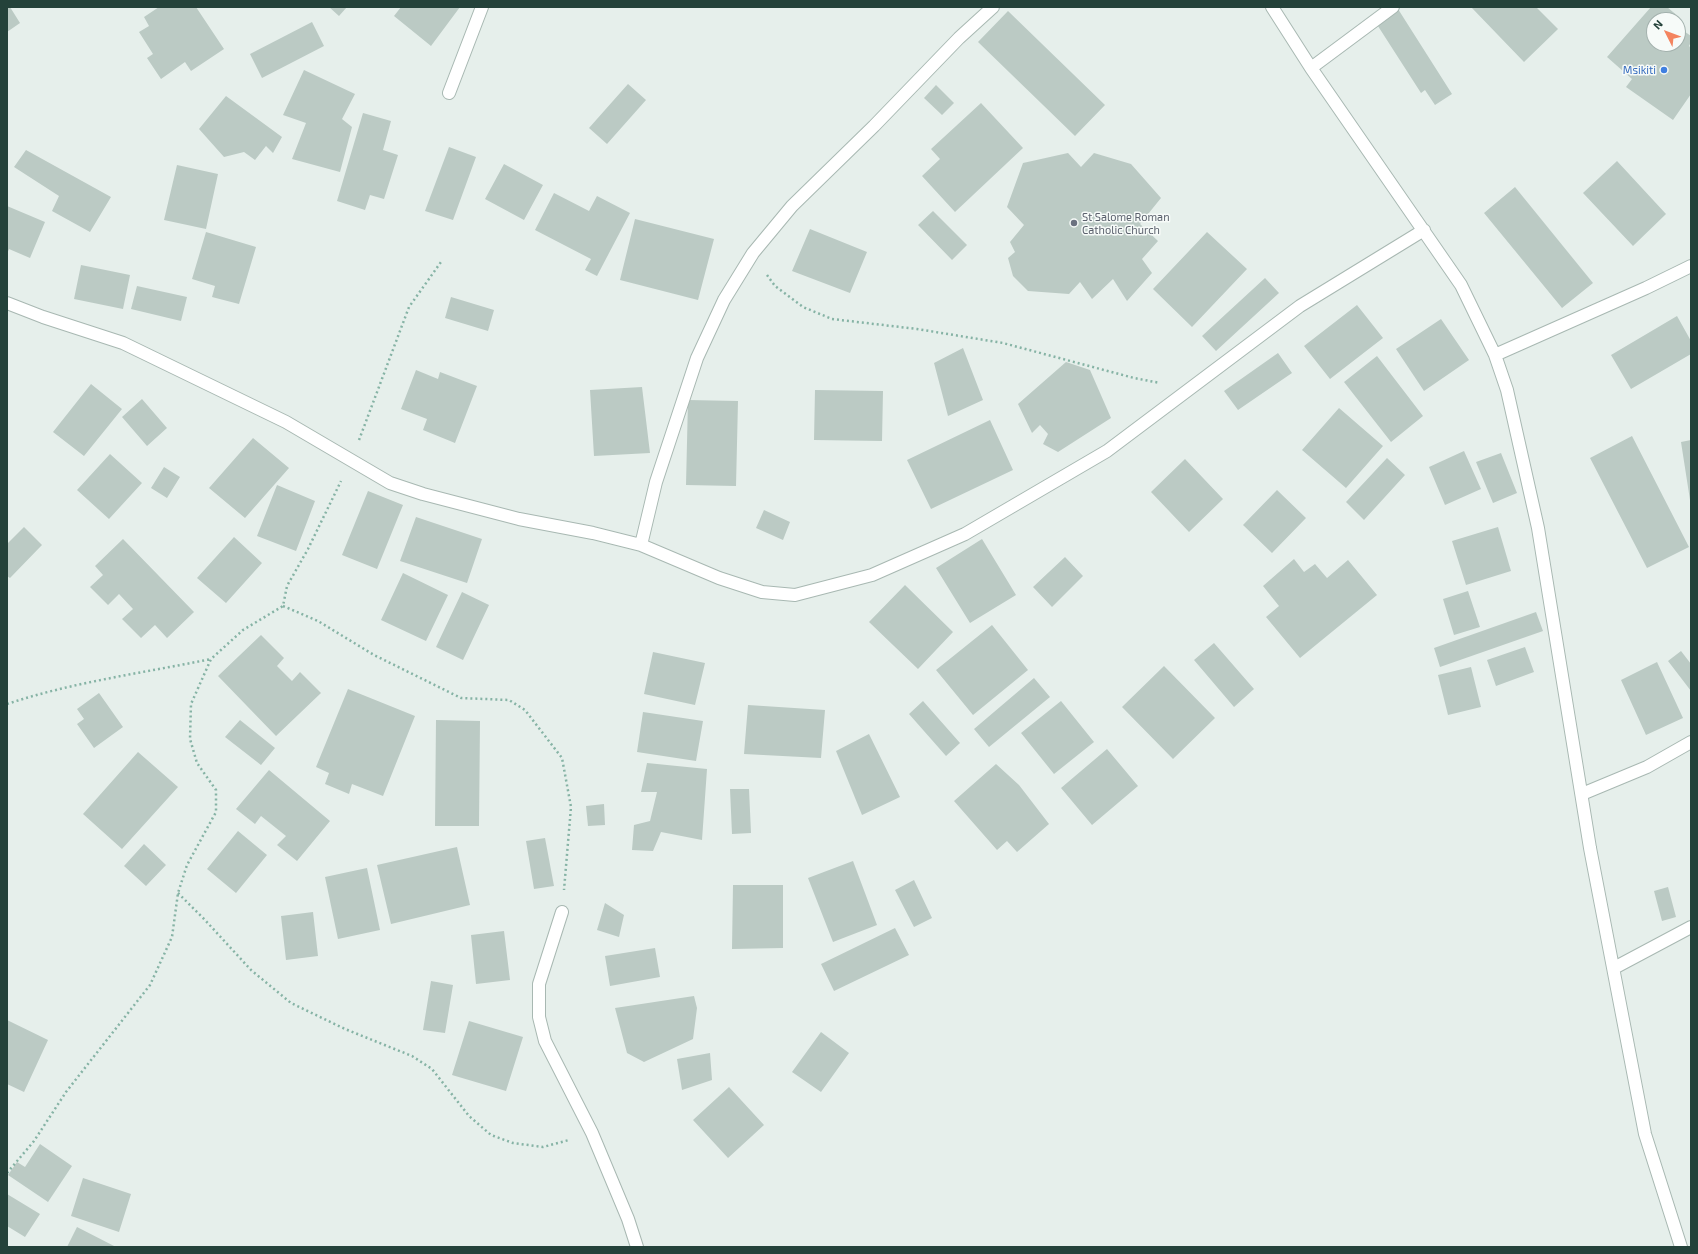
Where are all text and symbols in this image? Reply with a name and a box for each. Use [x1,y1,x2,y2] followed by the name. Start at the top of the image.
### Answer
[1646,12,1686,52] north arrow
[1650,17,1665,32] text: N
[1623,63,1656,77] place label: Msikiti
[1659,65,1669,75] marker: Msikiti
[1082,210,1170,236] place label: St Salome Roman Catholic Church
[1069,218,1079,228] marker: St Salome Roman Catholic Church

